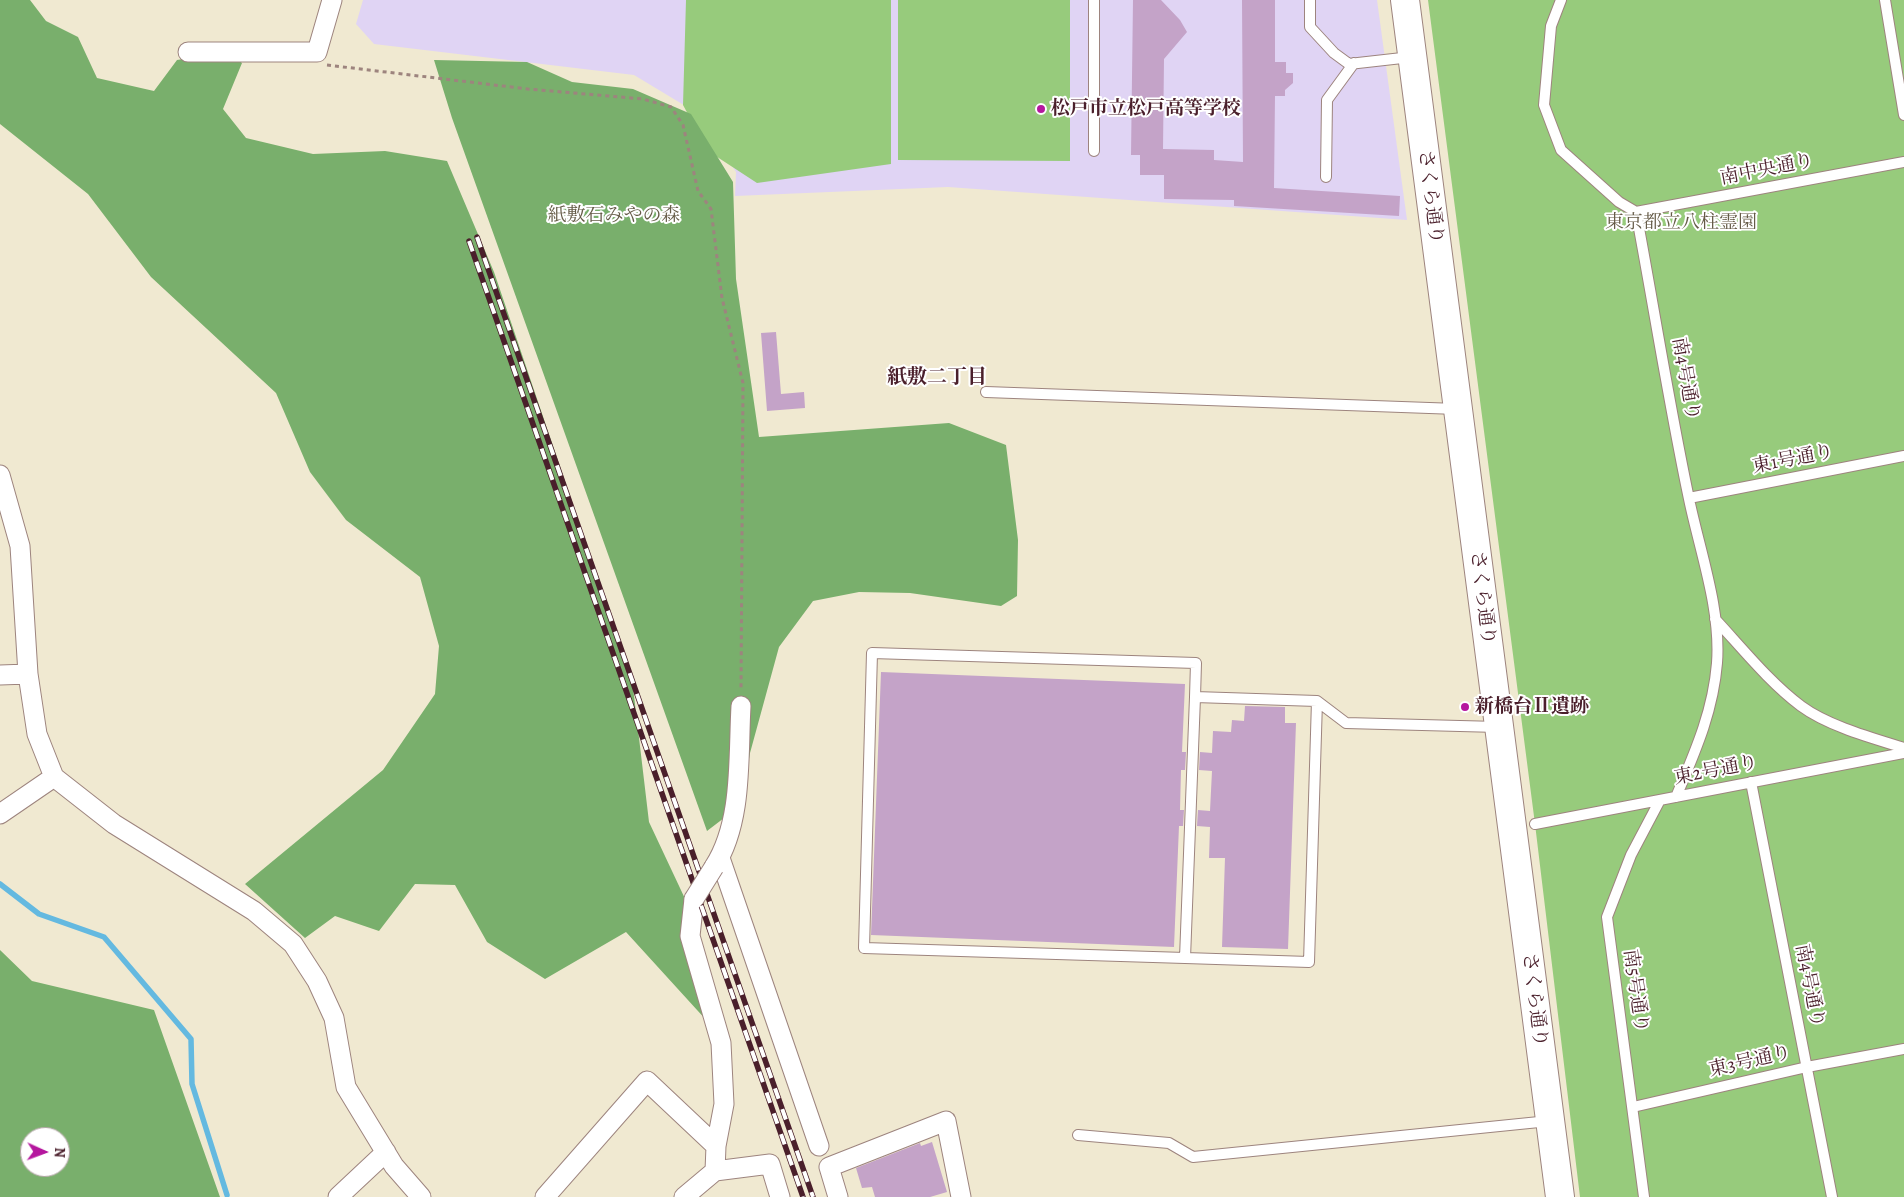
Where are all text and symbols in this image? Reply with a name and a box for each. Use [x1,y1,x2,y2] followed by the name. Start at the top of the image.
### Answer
[1051,98,1241,120] place label: 松戸市立松戸高等学校
[1035,103,1047,115] marker: 松戸市立松戸高等学校
[1413,148,1447,246] street label: さくら通り
[1718,150,1816,190] street label: 南中央通り
[548,205,680,227] park label: 紙敷石みやの森
[1605,212,1757,234] park label: 東京都立八柱霊園
[1666,335,1704,423] street label: 南4号通り
[887,366,987,390] district label: 紙敷二丁目
[1750,441,1836,479] street label: 東1号通り
[1465,549,1499,647] street label: さくら通り
[1475,696,1589,718] place label: 新橋台Ⅱ遺跡
[1459,701,1471,713] marker: 新橋台Ⅱ遺跡
[1672,752,1760,790] street label: 東2号通り
[1790,942,1828,1030] street label: 南4号通り
[1618,948,1652,1034] street label: 南5号通り
[1517,951,1551,1049] street label: さくら通り
[1707,1041,1793,1083] street label: 東3号通り
[20,1127,70,1177] north arrow
[50,1147,69,1158] text: N

